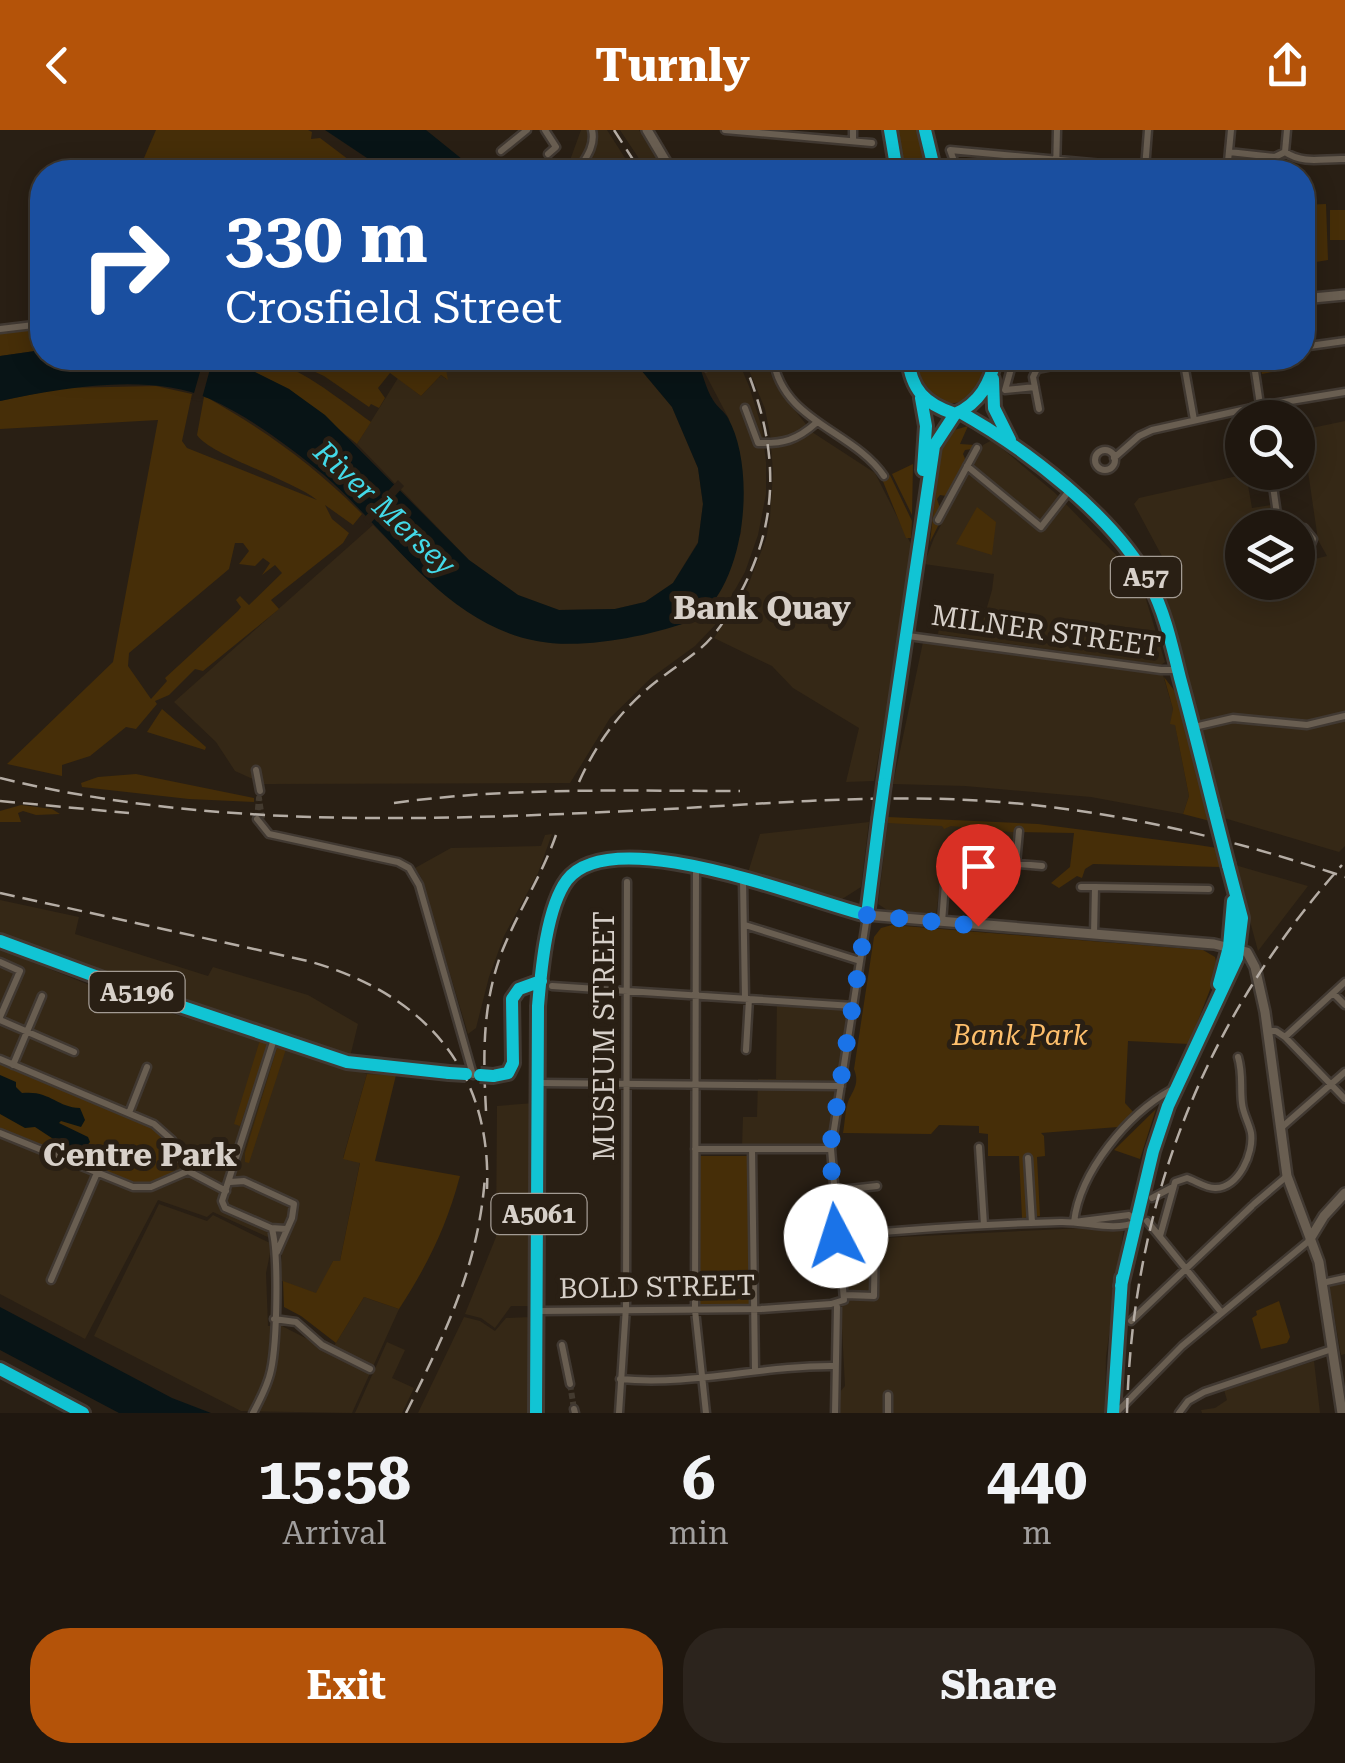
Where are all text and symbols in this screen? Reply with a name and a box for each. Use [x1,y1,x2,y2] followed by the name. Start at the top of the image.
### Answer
[30,38,85,93] icon: back
[1260,38,1315,93] icon: share
[595,39,750,92] text: Turnly
[225,197,428,279] text: 330 m
[60,200,190,330] icon: right
[225,281,562,334] text: Crosfield Street
[1225,400,1315,600] map controls
[1225,400,1315,490] button: search
[307,433,463,583] water label: River Mersey
[1225,510,1315,600] button: layers
[1111,557,1181,597] road number: A57
[673,589,851,627] district label: Bank Quay
[929,599,1163,663] street label: MILNER STREET
[936,824,1021,927] pin
[951,839,1006,894] icon: arrive
[588,911,621,1161] street label: MUSEUM STREET
[90,972,184,1012] road number: A5196
[951,1019,1089,1052] park label: Bank Park
[43,1136,237,1174] district label: Centre Park
[784,1184,888,1288] position arrow
[492,1194,586,1234] road number: A5061
[558,1269,756,1305] street label: BOLD STREET
[258,1443,411,1514] text: 15:58
[682,1443,715,1514] text: 6
[986,1443,1087,1514] text: 440
[282,1514,386,1552] text: Arrival
[669,1514,729,1552] text: min
[1022,1514,1051,1552] text: m
[30,1628,663,1743] button: Exit
[683,1628,1315,1743] button: Share

